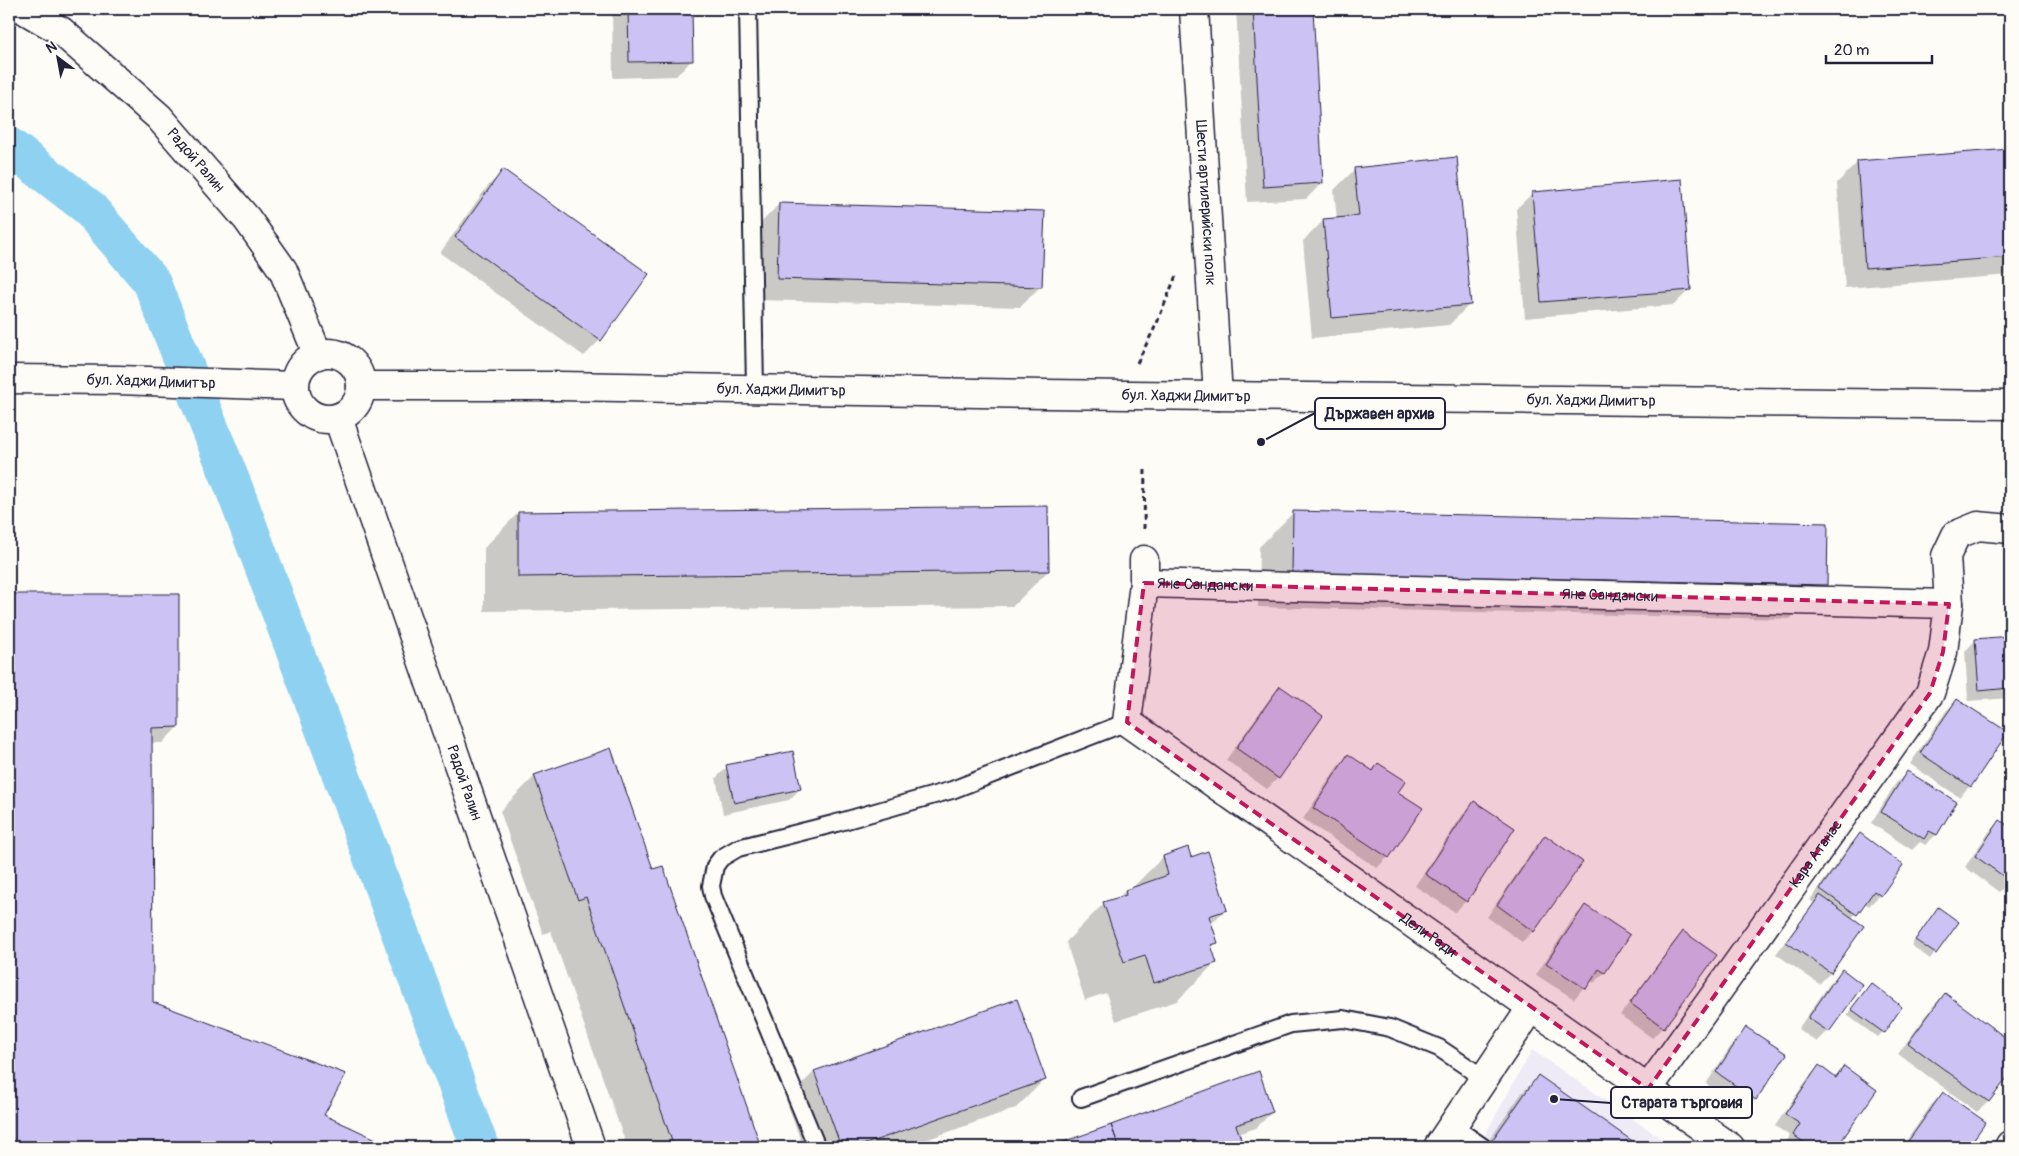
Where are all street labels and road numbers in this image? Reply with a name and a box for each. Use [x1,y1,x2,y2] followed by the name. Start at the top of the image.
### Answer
[1191,119,1221,286] street label: Шести артилерийски полк
[163,124,229,196] street label: Радой Ралин
[86,370,216,393] street label: бул. Хаджи Димитър
[716,379,846,400] street label: бул. Хаджи Димитър
[1121,385,1251,406] street label: бул. Хаджи Димитър
[1526,390,1656,410] street label: бул. Хаджи Димитър
[1157,574,1254,595] street label: Яне Сандански
[1562,584,1658,606] street label: Яне Сандански
[443,742,486,823] street label: Радой Ралин
[1785,815,1847,891] street label: Кара Атанас
[1396,908,1461,961] street label: Дели Ради

